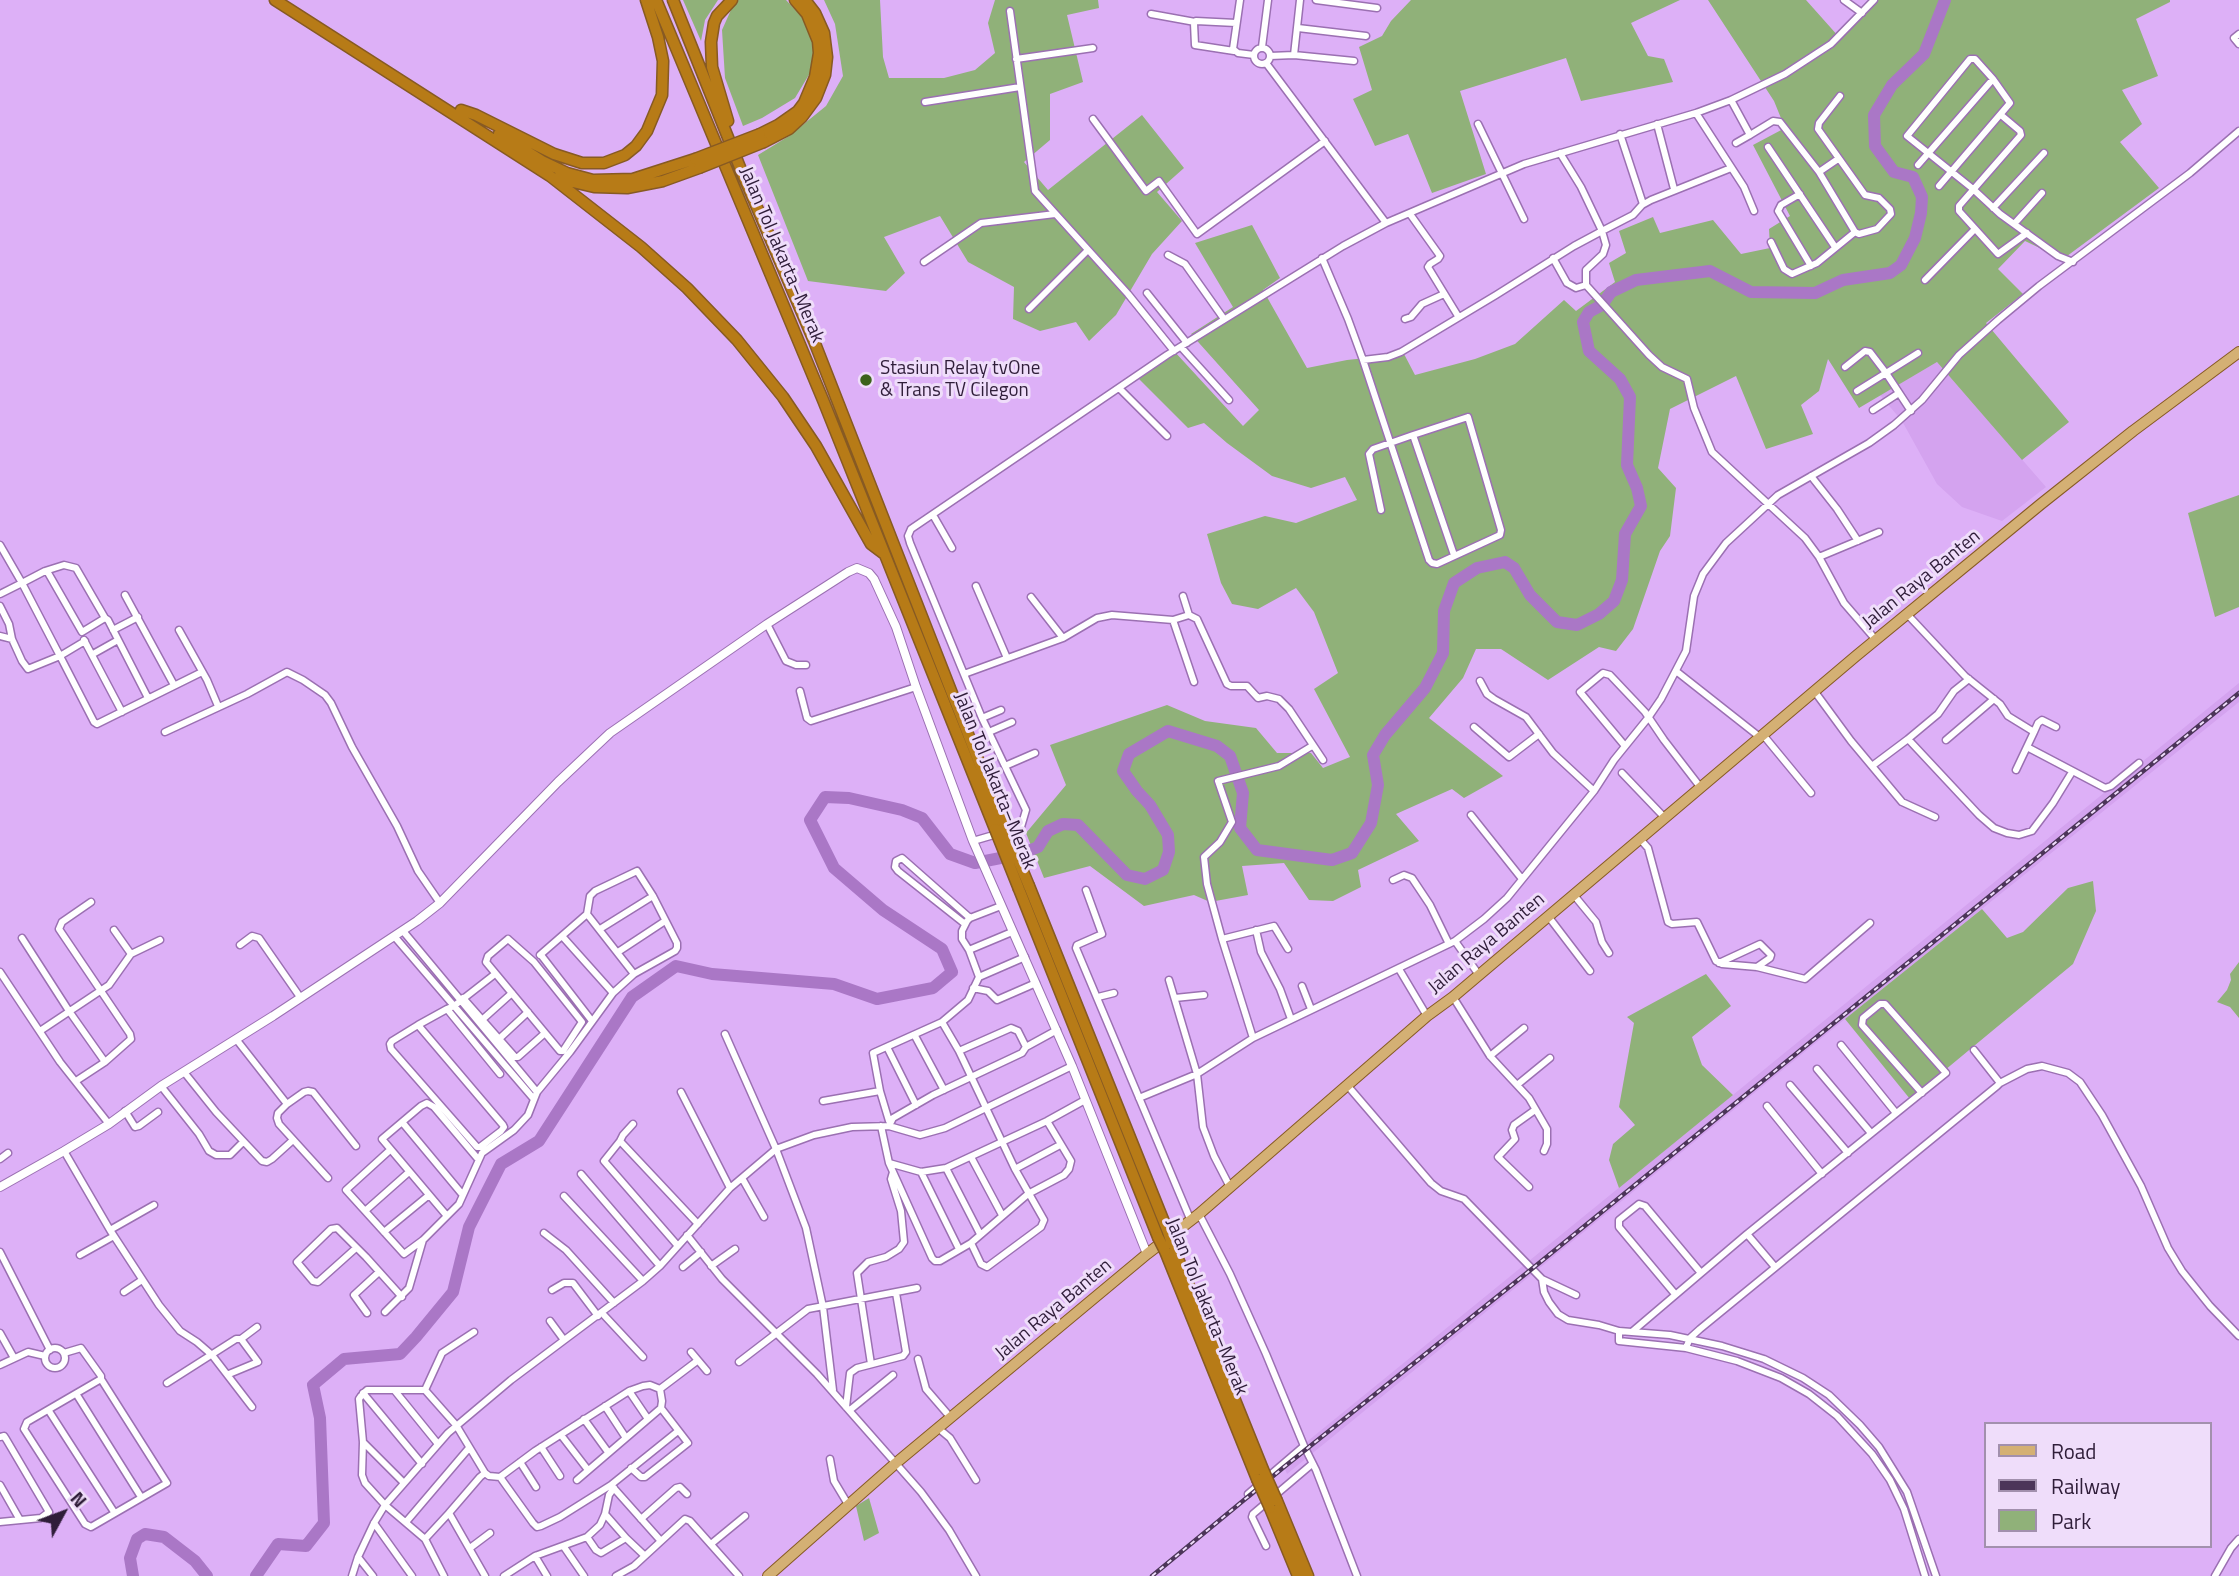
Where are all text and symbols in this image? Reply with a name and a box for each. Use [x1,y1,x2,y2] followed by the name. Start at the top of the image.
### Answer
[734,163,828,347] street label: Jalan Tol Jakarta–Merak
[880,358,1040,402] place label: Stasiun Relay tvOne & Trans TV Cilegon
[858,372,874,388] marker: Stasiun Relay tvOne & Trans TV Cilegon
[1858,526,1986,634] street label: Jalan Raya Banten
[948,689,1040,873] street label: Jalan Tol Jakarta–Merak
[1424,889,1550,999] street label: Jalan Raya Banten
[1160,1215,1252,1399] street label: Jalan Tol Jakarta–Merak
[991,1255,1117,1365] street label: Jalan Raya Banten
[1983,1422,2211,1548] legend
[2051,1435,2096,1467] text: Road
[2051,1470,2120,1502] text: Railway
[28,1478,98,1548] north arrow
[64,1484,94,1513] text: N
[2051,1505,2091,1537] text: Park

